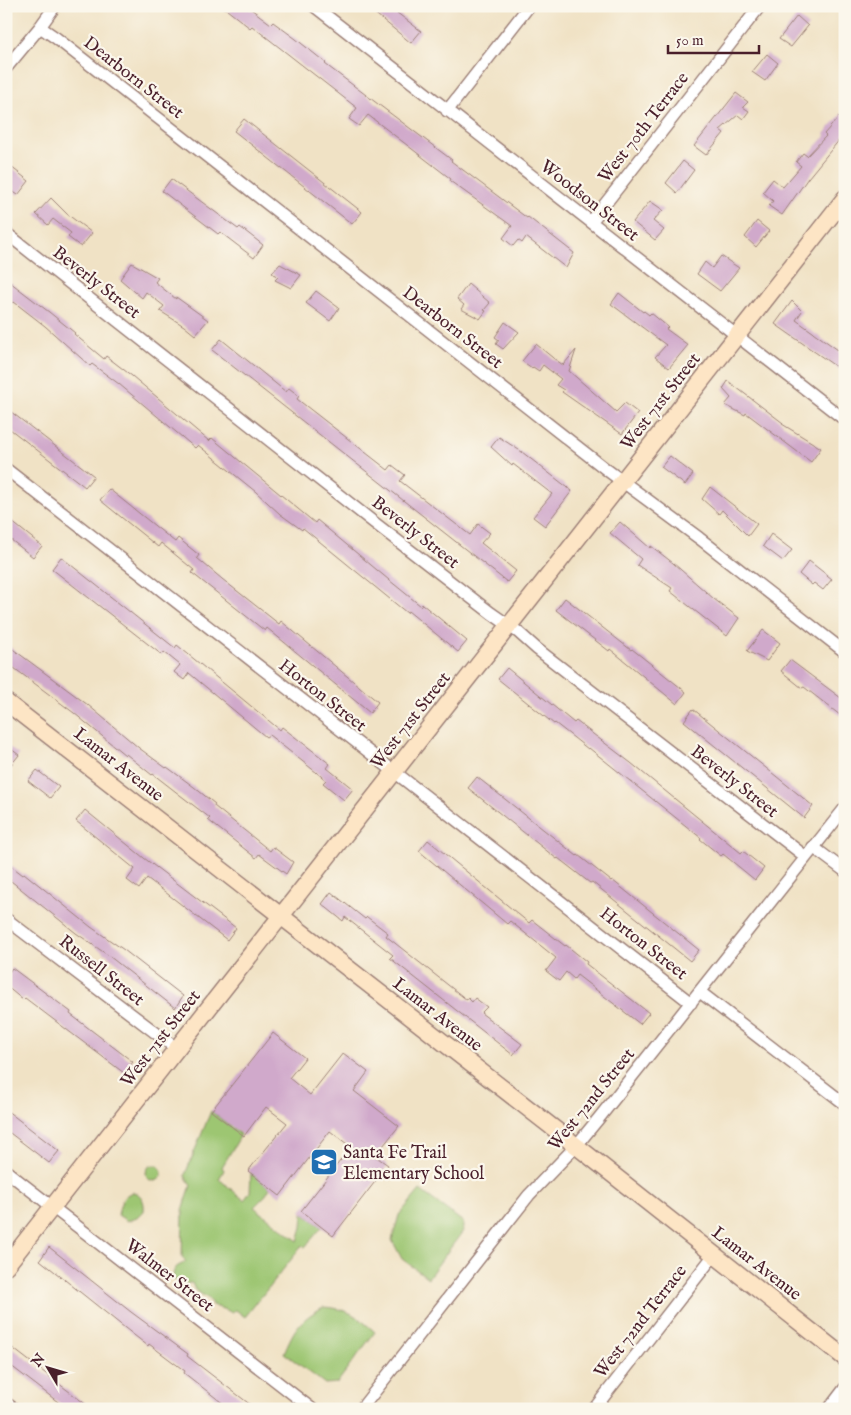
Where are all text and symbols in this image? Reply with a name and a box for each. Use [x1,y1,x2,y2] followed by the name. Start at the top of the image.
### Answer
[668,22,760,54] scale bar
[676,31,704,50] text: 50 m
[78,32,188,125] street label: Dearborn Street
[594,68,695,188] street label: West 70th Terrace
[535,155,643,247] street label: Woodson Street
[48,242,145,325] street label: Beverly Street
[397,282,507,375] street label: Dearborn Street
[616,349,706,455] street label: West 71st Street
[367,492,464,575] street label: Beverly Street
[273,655,371,738] street label: Horton Street
[366,668,456,774] street label: West 71st Street
[69,723,168,807] street label: Lamar Avenue
[686,741,783,824] street label: Beverly Street
[594,903,692,986] street label: Horton Street
[54,931,148,1012] street label: Russell Street
[388,973,487,1057] street label: Lamar Avenue
[116,986,206,1092] street label: West 71st Street
[544,1044,641,1156] street label: West 72nd Street
[343,1142,484,1186] place label: Santa Fe Trail Elementary School
[309,1147,339,1177] school or university icon: Santa Fe Trail Elementary School
[707,1222,806,1306] street label: Lamar Avenue
[120,1234,218,1318] street label: Walmer Street
[590,1261,693,1383] street label: West 72nd Terrace
[22,1342,72,1392] north arrow
[27,1350,49,1372] text: N

